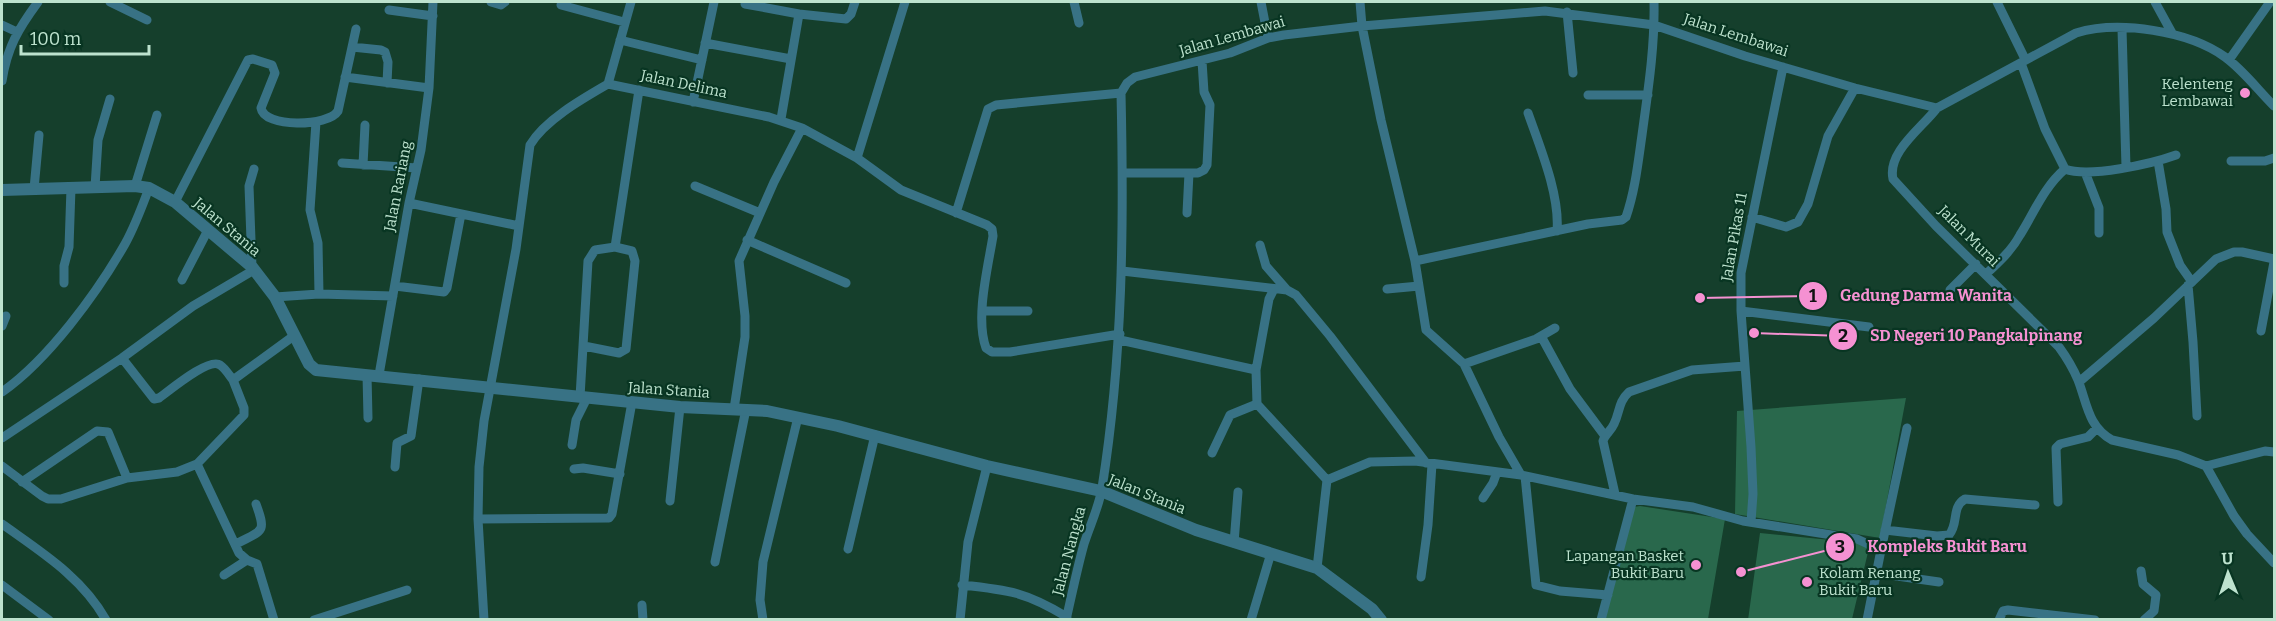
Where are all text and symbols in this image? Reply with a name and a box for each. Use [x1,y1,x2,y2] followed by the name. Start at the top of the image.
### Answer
[1680,9,1791,61] street label: Jalan Lembawai
[1176,12,1287,60] street label: Jalan Lembawai
[21,18,148,56] scale bar
[30,28,81,50] text: 100 m
[638,66,729,102] street label: Jalan Delima
[2161,75,2234,110] place label: Kelenteng Lembawai
[2238,86,2252,100] marker: Kelenteng Lembawai
[380,139,416,234] street label: Jalan Rariang
[1717,191,1751,284] street label: Jalan Pikas 11
[189,193,264,260] street label: Jalan Stania
[1934,201,2004,271] street label: Jalan Murai
[1798,279,2023,313] callout: Gedung Darma Wanita
[1809,285,1817,307] text: 1
[1840,286,2012,305] text: Gedung Darma Wanita
[1828,319,2094,353] callout: SD Negeri 10 Pangkalpinang
[1838,325,1848,347] text: 2
[1870,326,2082,345] text: SD Negeri 10 Pangkalpinang
[627,378,710,402] street label: Jalan Stania
[1105,470,1188,518] street label: Jalan Stania
[1048,504,1090,598] street label: Jalan Nangka
[1825,530,2039,564] callout: Kompleks Bukit Baru
[1835,536,1845,558] text: 3
[1867,537,2027,556] text: Kompleks Bukit Baru
[2198,543,2258,603] north arrow
[1566,547,1685,582] place label: Lapangan Basket Bukit Baru
[2221,549,2234,568] text: U
[1689,558,1703,572] marker: Lapangan Basket Bukit Baru
[1819,564,1921,599] place label: Kolam Renang Bukit Baru
[1800,575,1814,589] marker: Kolam Renang Bukit Baru

